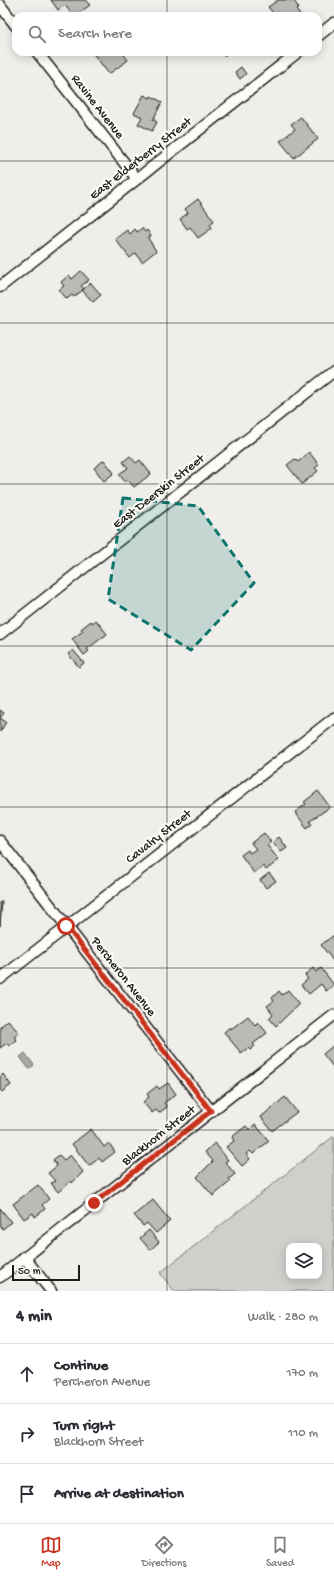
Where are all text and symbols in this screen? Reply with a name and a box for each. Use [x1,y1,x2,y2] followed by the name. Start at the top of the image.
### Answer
[12,12,322,56] search box
[26,23,48,45] icon: search
[58,25,132,43] text: Search here
[67,72,127,142] street label: Ravine Avenue
[87,113,196,203] street label: East Elderberry Street
[110,450,209,532] street label: East Deerskin Street
[123,806,196,867] street label: Cavalry Street
[57,917,75,935] route start
[87,934,159,1020] street label: Percheron Avenue
[118,1102,200,1170] street label: Blackhorn Street
[85,1194,103,1212] route end
[286,1243,322,1279] map controls
[286,1243,322,1279] button: layers
[12,1263,80,1282] scale bar
[18,1266,40,1278] text: 50 m
[16,1307,52,1327] text: 4 min
[248,1310,318,1325] text: Walk · 280 m
[54,1357,108,1375] text: Continue
[16,1363,38,1385] icon: ahead
[286,1366,318,1381] text: 170 m
[54,1375,150,1390] text: Percheron Avenue
[54,1417,114,1435] text: Turn right
[16,1423,38,1445] icon: right
[288,1426,318,1441] text: 110 m
[54,1435,143,1450] text: Blackhorn Street
[16,1483,38,1505] icon: arrive
[54,1485,184,1503] text: Arrive at destination
[40,1534,62,1570] tab: Map
[142,1534,186,1570] tab: Directions
[266,1534,294,1570] tab: Saved

